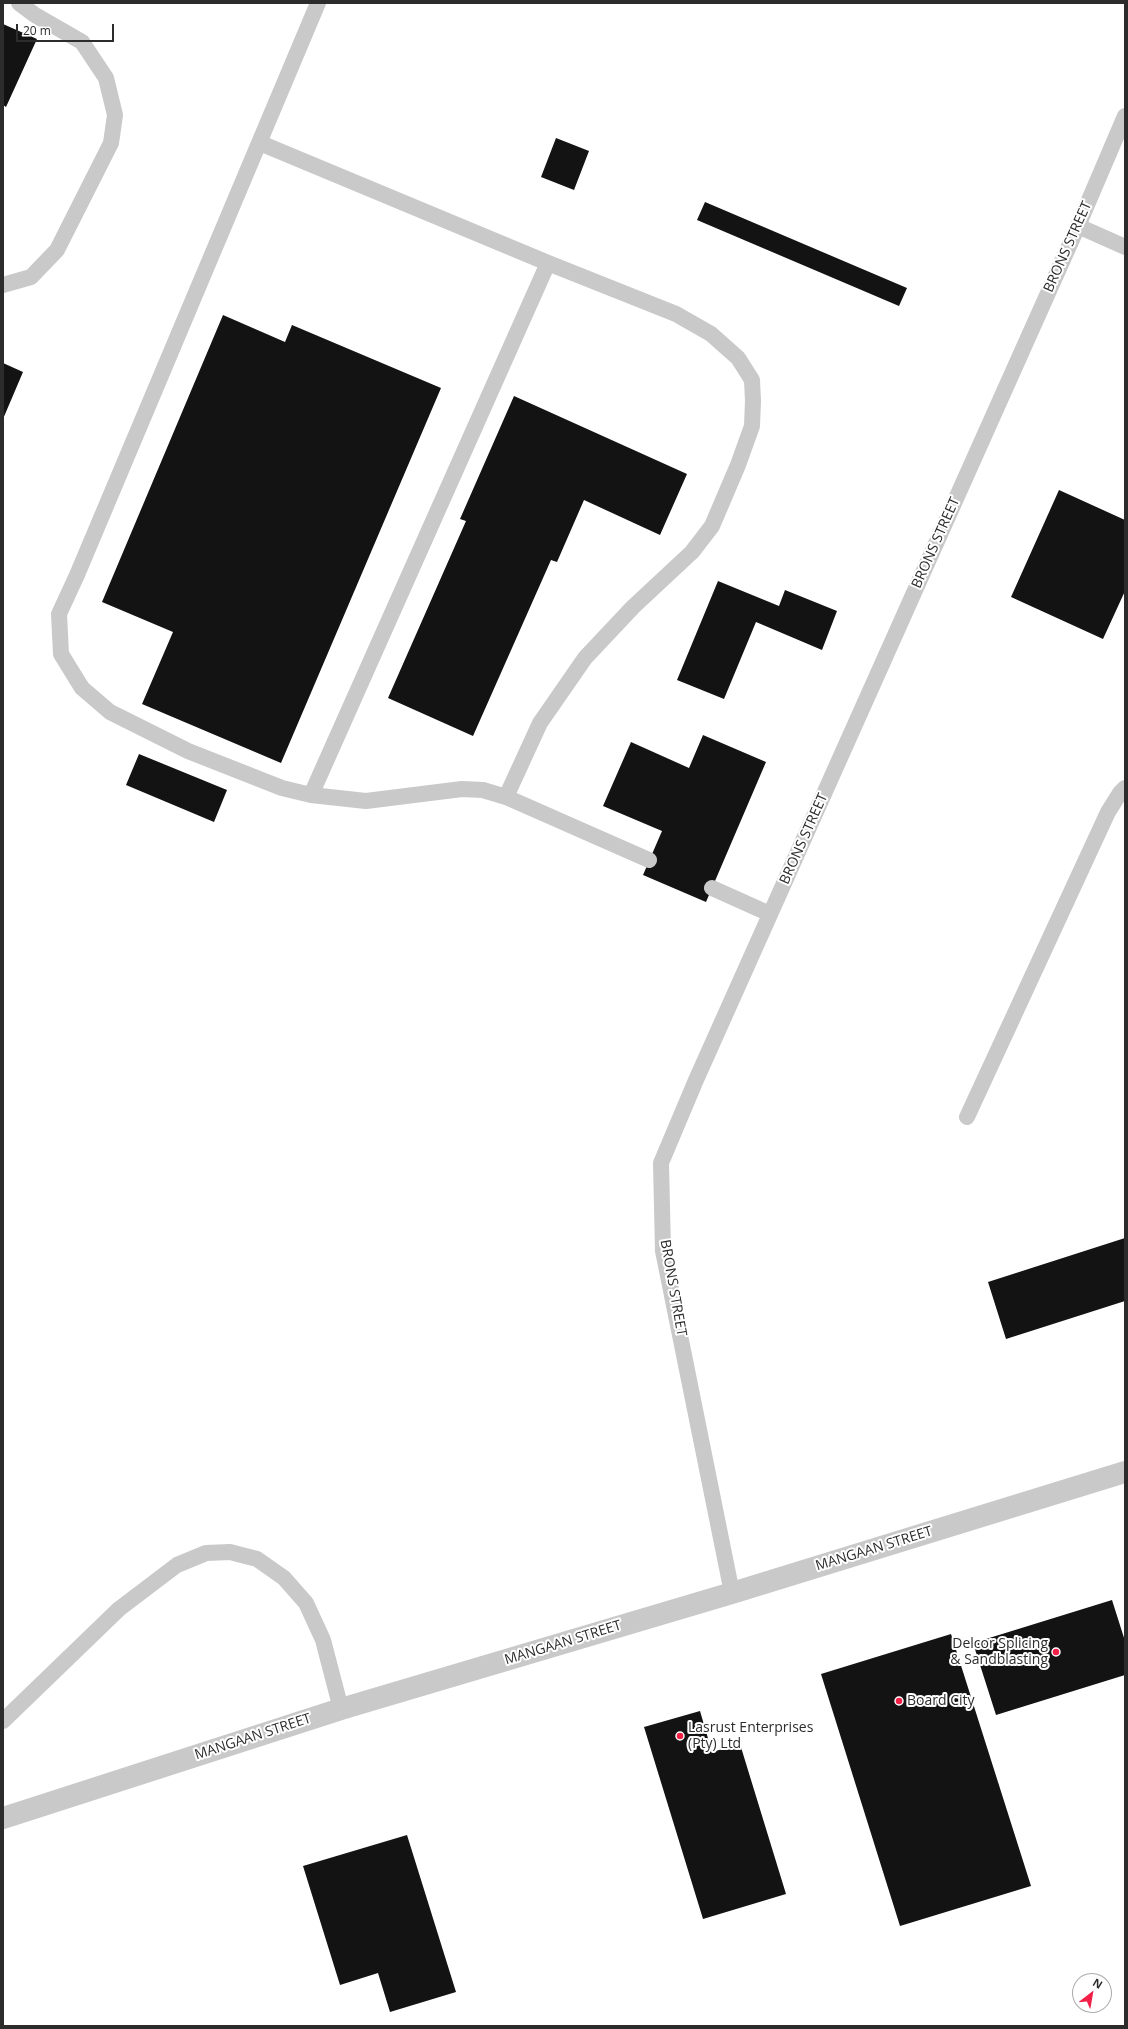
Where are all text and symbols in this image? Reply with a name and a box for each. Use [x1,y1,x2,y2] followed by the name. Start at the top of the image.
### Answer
[18,16,116,42] scale bar
[23,22,51,39] text: 20 m
[1040,199,1096,295] street label: BRONS STREET
[908,495,964,591] street label: BRONS STREET
[776,791,832,887] street label: BRONS STREET
[656,1238,690,1338] street label: BRONS STREET
[814,1523,934,1575] street label: MANGAAN STREET
[503,1617,623,1669] street label: MANGAAN STREET
[950,1636,1048,1668] place label: Delcor Splicing & Sandblasting
[1051,1647,1061,1657] marker: Delcor Splicing & Sandblasting
[907,1693,975,1709] place label: Board City
[894,1696,904,1706] marker: Board City
[193,1710,313,1764] street label: MANGAAN STREET
[688,1720,813,1752] place label: Lasrust Enterprises (Pty) Ltd
[675,1731,685,1741] marker: Lasrust Enterprises (Pty) Ltd
[1072,1973,1112,2013] north arrow
[1090,1974,1106,1992] text: N

